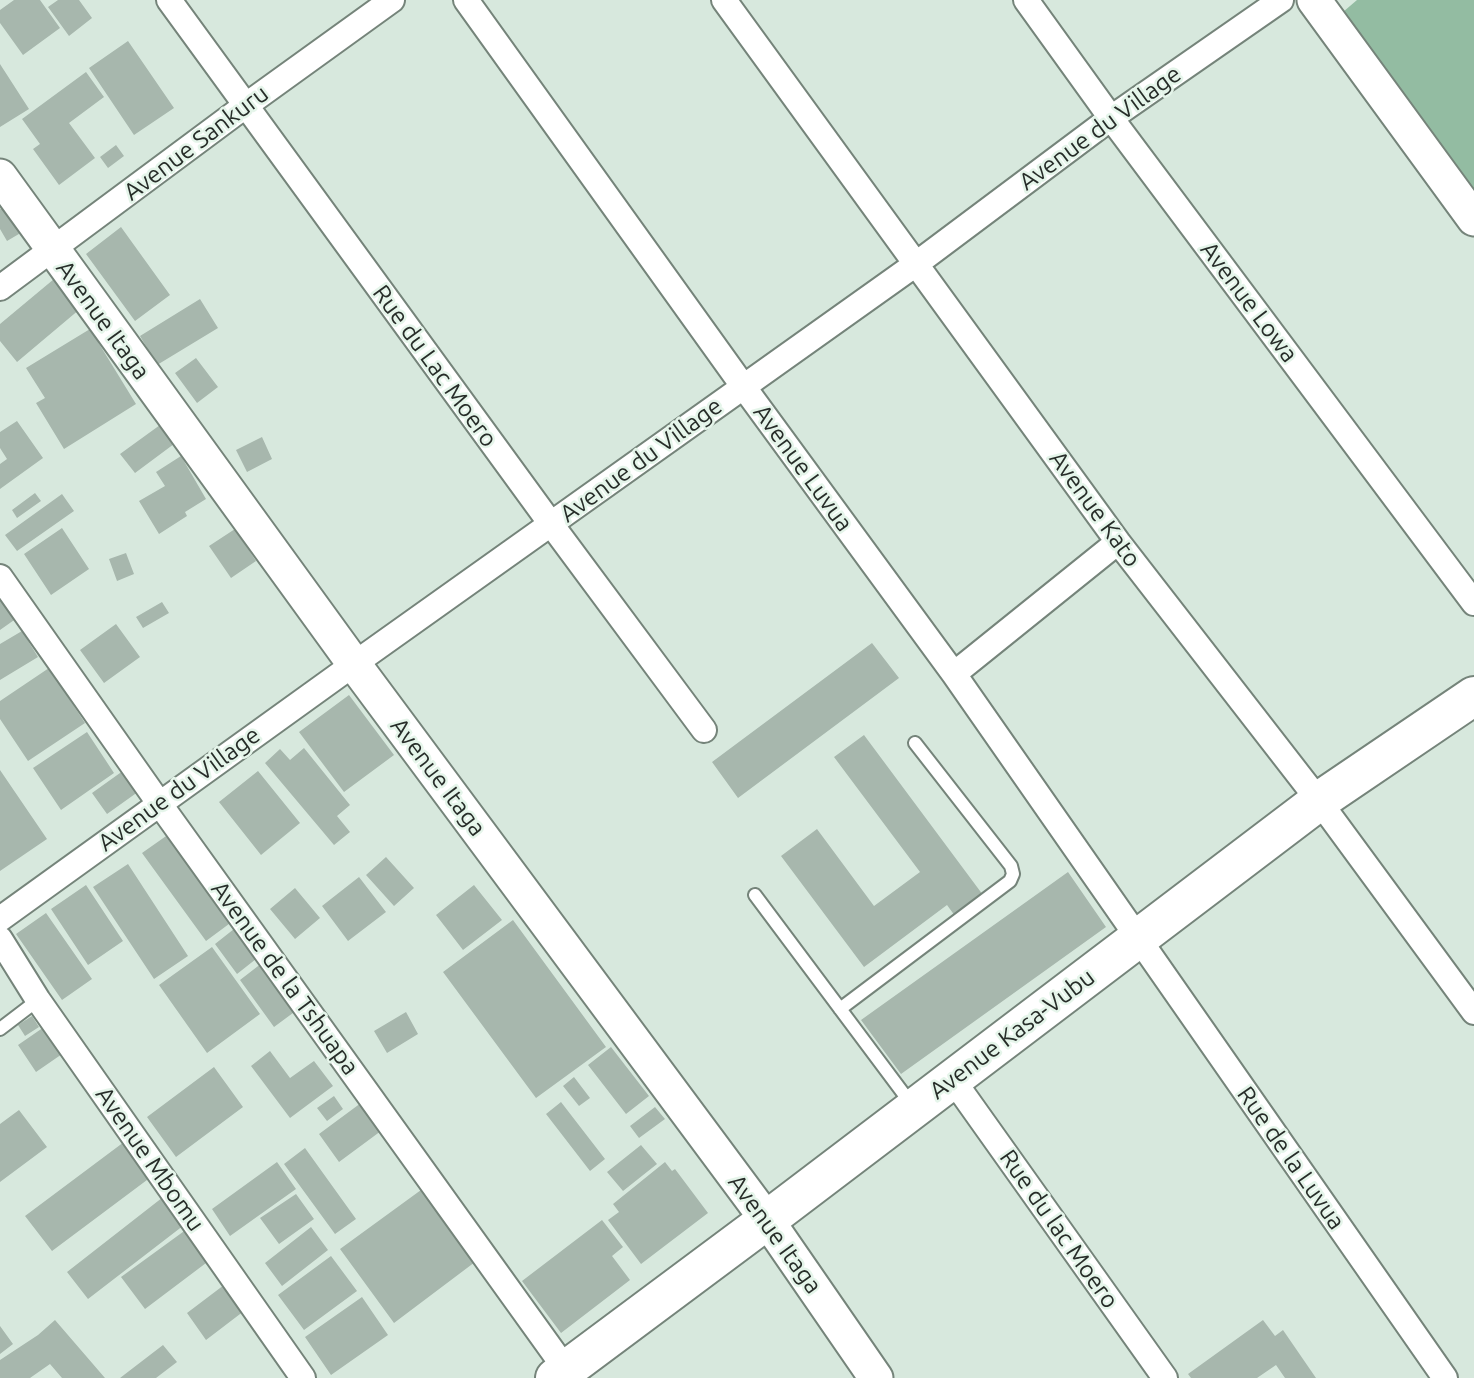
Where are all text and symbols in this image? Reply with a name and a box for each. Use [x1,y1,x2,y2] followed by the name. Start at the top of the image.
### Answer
[1013,59,1187,197] street label: Avenue du Village
[118,79,274,207] street label: Avenue Sankuru
[1194,236,1304,368] street label: Avenue Lowa
[50,255,156,385] street label: Avenue Itaga
[367,279,503,453] street label: Rue du Lac Moero
[554,391,728,529] street label: Avenue du Village
[747,399,859,537] street label: Avenue Luvua
[1043,445,1147,573] street label: Avenue Kato
[384,712,492,842] street label: Avenue Itaga
[92,720,266,858] street label: Avenue du Village
[205,876,365,1080] street label: Avenue de la Tshuapa
[924,963,1100,1105] street label: Avenue Kasa-Vubu
[90,1081,210,1237] street label: Avenue Mbomu
[1231,1081,1351,1235] street label: Rue de la Luvua
[994,1144,1124,1314] street label: Rue du lac Moero
[722,1169,828,1299] street label: Avenue Itaga

